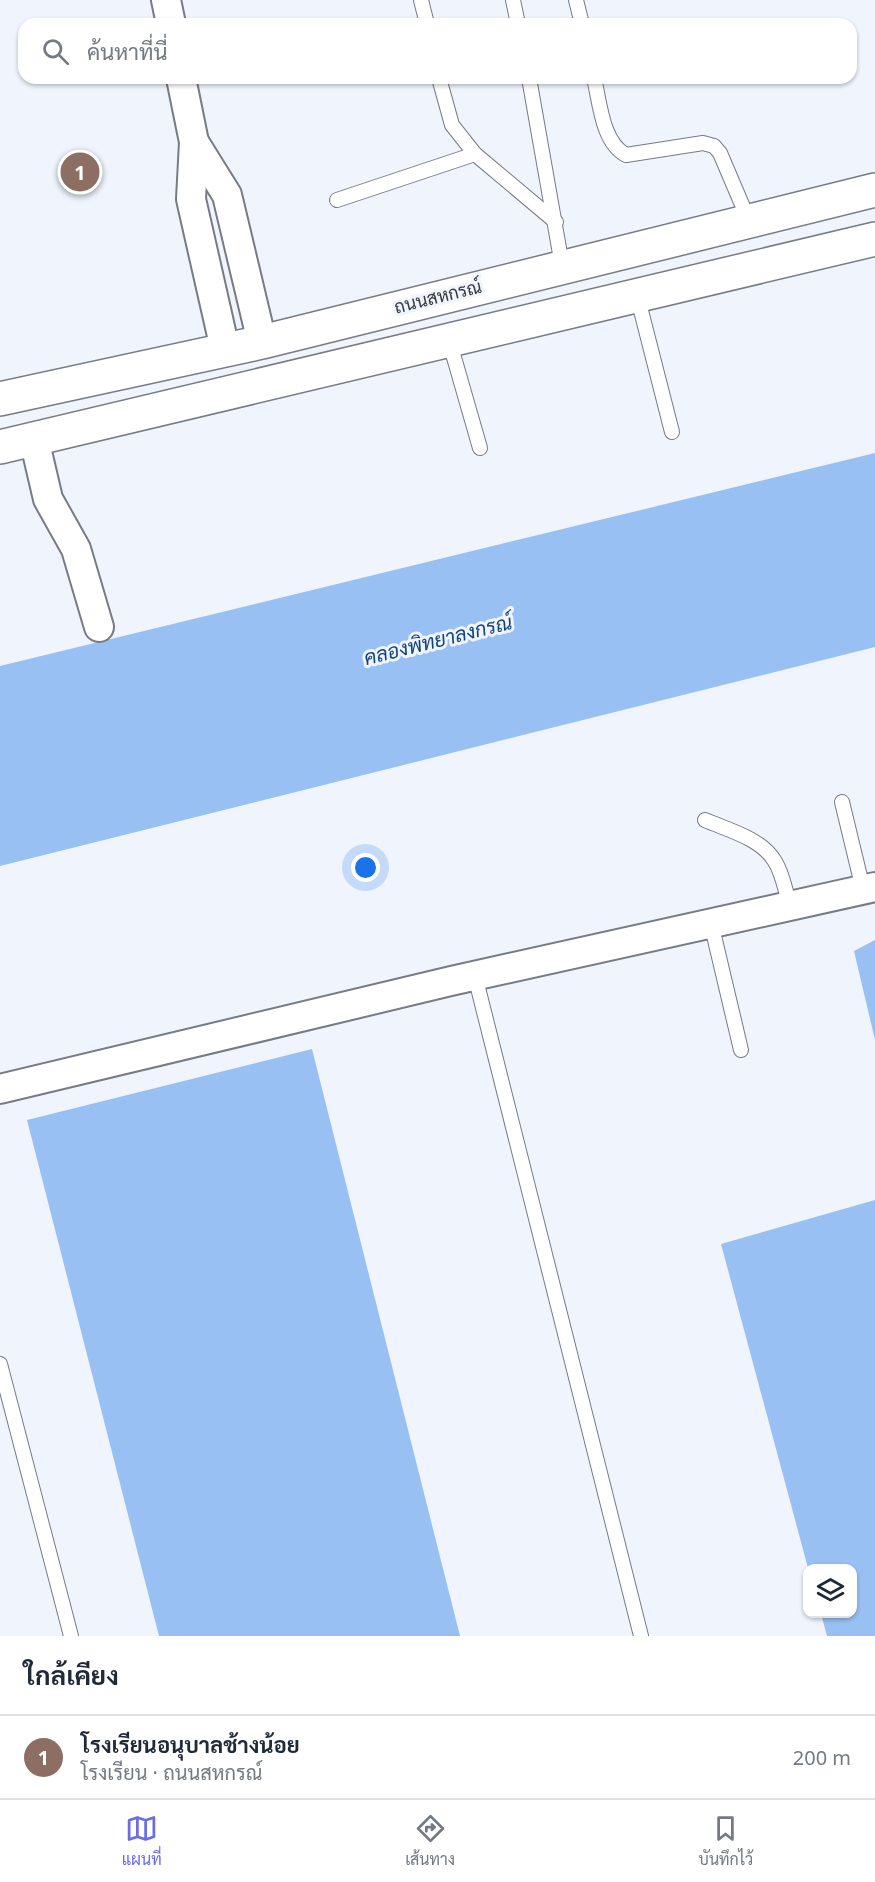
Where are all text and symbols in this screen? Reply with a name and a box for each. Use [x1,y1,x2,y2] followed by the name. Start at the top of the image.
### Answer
[18,18,857,84] search box
[39,35,72,68] icon: search
[87,36,167,66] text: ค้นหาที่นี่
[60,150,100,195] pin: 1
[392,274,484,318] street label: ถนนสหกรณ์
[361,607,518,671] water label: คลองพิทยาลงกรณ์
[351,853,380,882] your location
[803,1564,857,1618] map controls
[803,1564,857,1618] button: layers
[24,1657,119,1693] text: ใกล้เคียง
[81,1729,300,1759] text: โรงเรียนอนุบาลช้างน้อย
[38,1744,49,1771] text: 1
[793,1744,851,1771] text: 200 m
[81,1759,262,1786] text: โรงเรียน · ถนนสหกรณ์
[122,1812,162,1870] tab: แผนที่
[405,1812,455,1870] tab: เส้นทาง
[699,1812,753,1870] tab: บันทึกไว้

